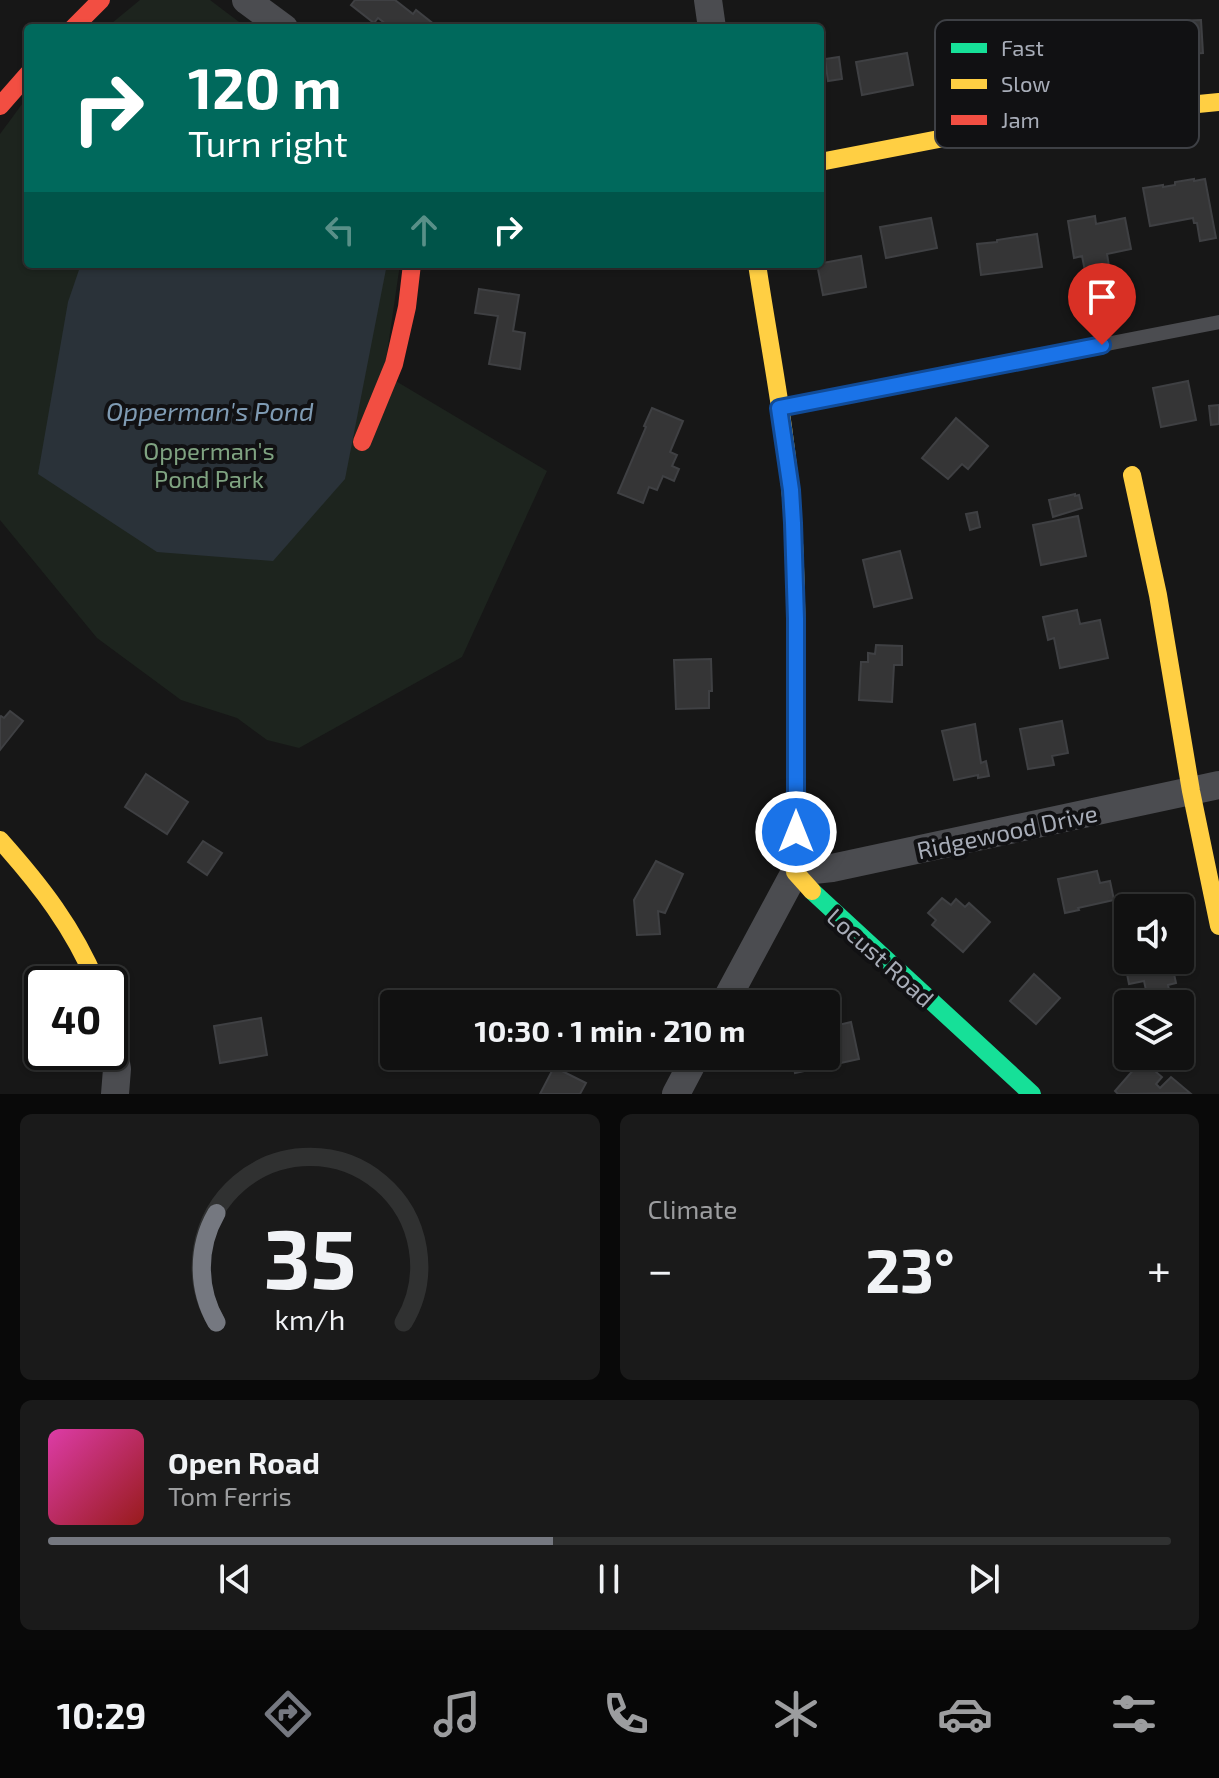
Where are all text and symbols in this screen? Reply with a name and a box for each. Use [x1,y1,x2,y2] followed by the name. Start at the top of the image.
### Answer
[935,20,1199,148] legend
[1001,34,1044,60] text: Fast
[188,53,342,120] text: 120 m
[56,56,160,160] icon: right
[1001,70,1050,96] text: Slow
[1001,106,1040,132] text: Jam
[188,121,348,164] text: Turn right
[318,208,362,252] icon: left
[402,208,446,252] icon: ahead
[486,208,530,252] icon: right
[1068,263,1136,345] pin
[1080,275,1124,319] icon: arrive
[106,395,314,426] water label: Opperman's Pond
[143,436,275,493] park label: Opperman's Pond Park
[754,790,838,874] position arrow
[914,798,1100,864] street label: Ridgewood Drive
[1114,894,1194,1070] map controls
[1114,894,1194,974] button: sound
[822,902,940,1012] street label: Locust Road
[24,966,128,1070] speed limit sign: 40
[1114,990,1194,1070] button: layers
[475,1012,745,1048] text: 10:30 · 1 min · 210 m
[648,1193,737,1224] text: Climate
[263,1206,356,1306] text: 35
[865,1233,955,1305] text: 23°
[648,1242,673,1295] text: −
[1147,1242,1171,1295] text: +
[274,1301,345,1336] text: km/h
[168,1444,320,1480] text: Open Road
[168,1480,292,1511] text: Tom Ferris
[213,1557,257,1601] icon: previous
[587,1557,631,1601] icon: pause
[962,1557,1006,1601] icon: next
[260,1686,316,1742] icon: directions
[429,1686,485,1742] icon: music
[598,1686,654,1742] icon: phone
[768,1686,824,1742] icon: climate
[937,1686,993,1742] icon: car
[1106,1686,1162,1742] icon: filters
[57,1693,146,1736] text: 10:29

